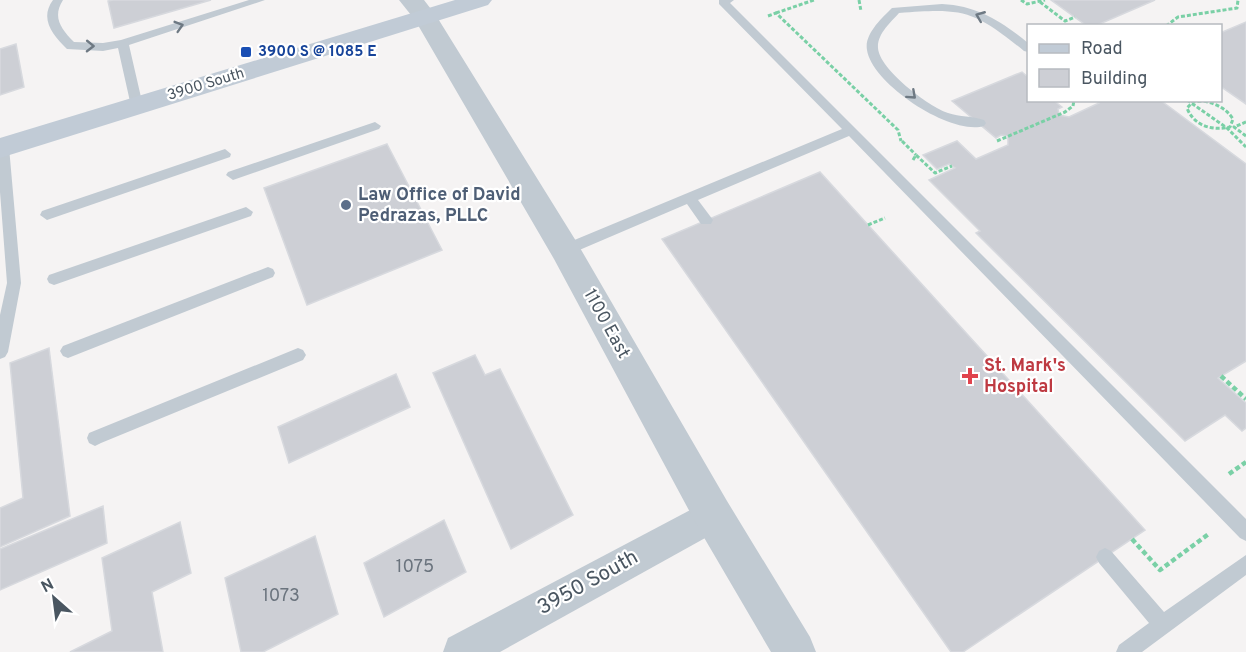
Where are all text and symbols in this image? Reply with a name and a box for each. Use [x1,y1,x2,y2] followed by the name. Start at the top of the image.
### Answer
[976,10,986,23] one-way arrow
[173,20,184,33] one-way arrow
[1027,24,1222,102] legend
[1081,38,1123,61] text: Road
[86,40,95,53] one-way arrow
[258,43,377,62] place label: 3900 S @ 1085 E
[239,45,253,59] marker: 3900 S @ 1085 E
[165,64,247,106] street label: 3900 South
[1081,68,1147,91] text: Building
[906,88,916,99] one-way arrow
[358,184,521,228] place label: Law Office of David Pedrazas, PLLC
[339,198,353,212] marker: Law Office of David Pedrazas, PLLC
[578,285,634,363] street label: 1100 East
[984,355,1066,399] place label: St. Mark's Hospital
[961,367,979,385] marker: St. Mark's Hospital
[533,544,643,622] street label: 3950 South
[396,556,434,579] house number: 1075
[24,568,84,628] north arrow
[38,575,58,598] text: N
[262,585,300,608] house number: 1073

